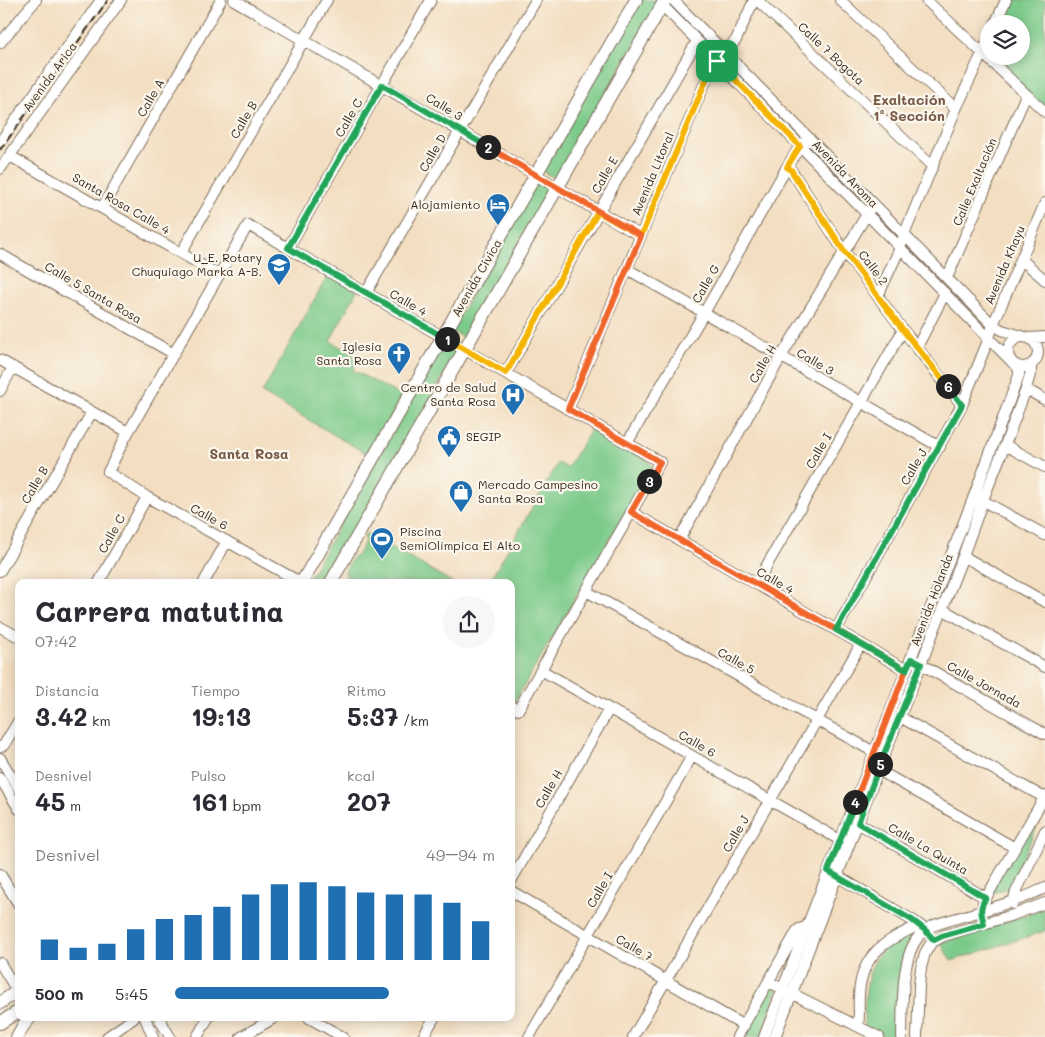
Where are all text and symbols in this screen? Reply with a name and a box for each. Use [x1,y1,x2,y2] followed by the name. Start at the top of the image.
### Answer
[980,15,1030,65] map controls
[980,15,1030,65] button: layers
[795,18,868,88] street label: Calle 7 Bogota
[18,38,80,115] street label: Avenida Arica
[696,40,738,82] pin
[703,47,731,75] icon: arrive
[133,75,167,120] street label: Calle A
[423,89,466,123] street label: Calle 3
[872,90,946,125] district label: Exaltación 1ª Sección
[331,95,366,140] street label: Calle C
[226,98,260,141] street label: Calle B
[415,130,449,175] street label: Calle D
[627,130,677,218] street label: Avenida Litoral
[476,134,500,160] pin: 2
[948,135,1000,228] street label: Calle Exaltación
[809,136,882,211] street label: Avenida Aroma
[485,138,492,157] text: 2
[587,153,621,196] street label: Calle E
[70,169,173,238] street label: Santa Rosa Calle 4
[485,192,511,226] hotel icon: Alojamiento
[410,196,480,212] place label: Alojamiento
[980,223,1028,307] street label: Avenida Khayu
[447,236,505,319] street label: Avenida Cívica
[855,247,892,288] street label: Calle 2
[132,249,262,279] place label: U_E. Rotary Chuquiago Marka A-B.
[266,252,292,286] school or university icon: U_E. Rotary Chuquiago Marka A-B.
[42,258,145,327] street label: Calle 5 Santa Rosa
[688,261,723,306] street label: Calle G
[387,285,430,319] street label: Calle 4
[434,326,460,352] pin: 1
[444,330,451,349] text: 1
[316,338,382,368] place label: Iglesia Santa Rosa
[386,341,412,375] church icon: Iglesia Santa Rosa
[745,341,780,386] street label: Calle H
[794,344,837,378] street label: Calle 3
[936,374,960,398] pin: 6
[944,377,953,396] text: 6
[401,379,496,409] place label: Centro de Salud Santa Rosa
[500,382,526,416] hospital icon: Centro de Salud Santa Rosa
[436,424,462,458] public building icon: SEGIP
[466,428,501,444] place label: SEGIP
[802,430,835,471] street label: Calle I
[209,444,289,463] district label: Santa Rosa
[896,445,930,488] street label: Calle J
[17,463,51,506] street label: Calle B
[636,468,662,494] pin: 3
[645,472,654,491] text: 3
[478,476,598,506] place label: Mercado Campesino Santa Rosa
[448,479,474,513] shop icon: Mercado Campesino Santa Rosa
[188,499,231,533] street label: Calle 6
[94,511,128,556] street label: Calle C
[400,523,520,553] place label: Piscina SemiOlímpica El Alto
[369,526,395,560] sports icon: Piscina SemiOlímpica El Alto
[906,551,956,648] street label: Avenida Holanda
[754,563,797,597] street label: Calle 4
[35,593,284,629] text: Carrera matutina
[443,596,495,648] button: share
[35,630,77,651] text: 07:42
[715,643,758,677] street label: Calle 5
[945,657,1024,711] street label: Calle Jornada
[35,681,100,700] text: Distancia
[191,681,240,700] text: Tiempo
[347,681,386,700] text: Ritmo
[35,700,88,732] text: 3.42
[191,700,251,732] text: 19:13
[347,700,398,732] text: 5:37
[88,711,111,730] text: km
[398,711,429,730] text: /km
[676,726,719,760] street label: Calle 6
[868,752,892,776] pin: 5
[876,755,885,774] text: 5
[35,766,92,785] text: Desnivel
[191,766,226,785] text: Pulso
[347,766,375,785] text: kcal
[531,766,566,811] street label: Calle H
[35,785,65,817] text: 45
[191,785,228,817] text: 161
[347,785,391,817] text: 207
[842,790,868,814] pin: 4
[851,793,860,812] text: 4
[65,796,81,815] text: m
[228,796,261,815] text: bpm
[718,812,752,855] street label: Calle J
[886,819,971,878] street label: Calle La Quinta
[35,844,100,865] text: Desnivel
[426,844,495,865] text: 49–94 m
[583,869,616,910] street label: Calle I
[613,930,656,964] street label: Calle 7
[35,983,83,1004] text: 500 m
[115,983,148,1004] text: 5:45

